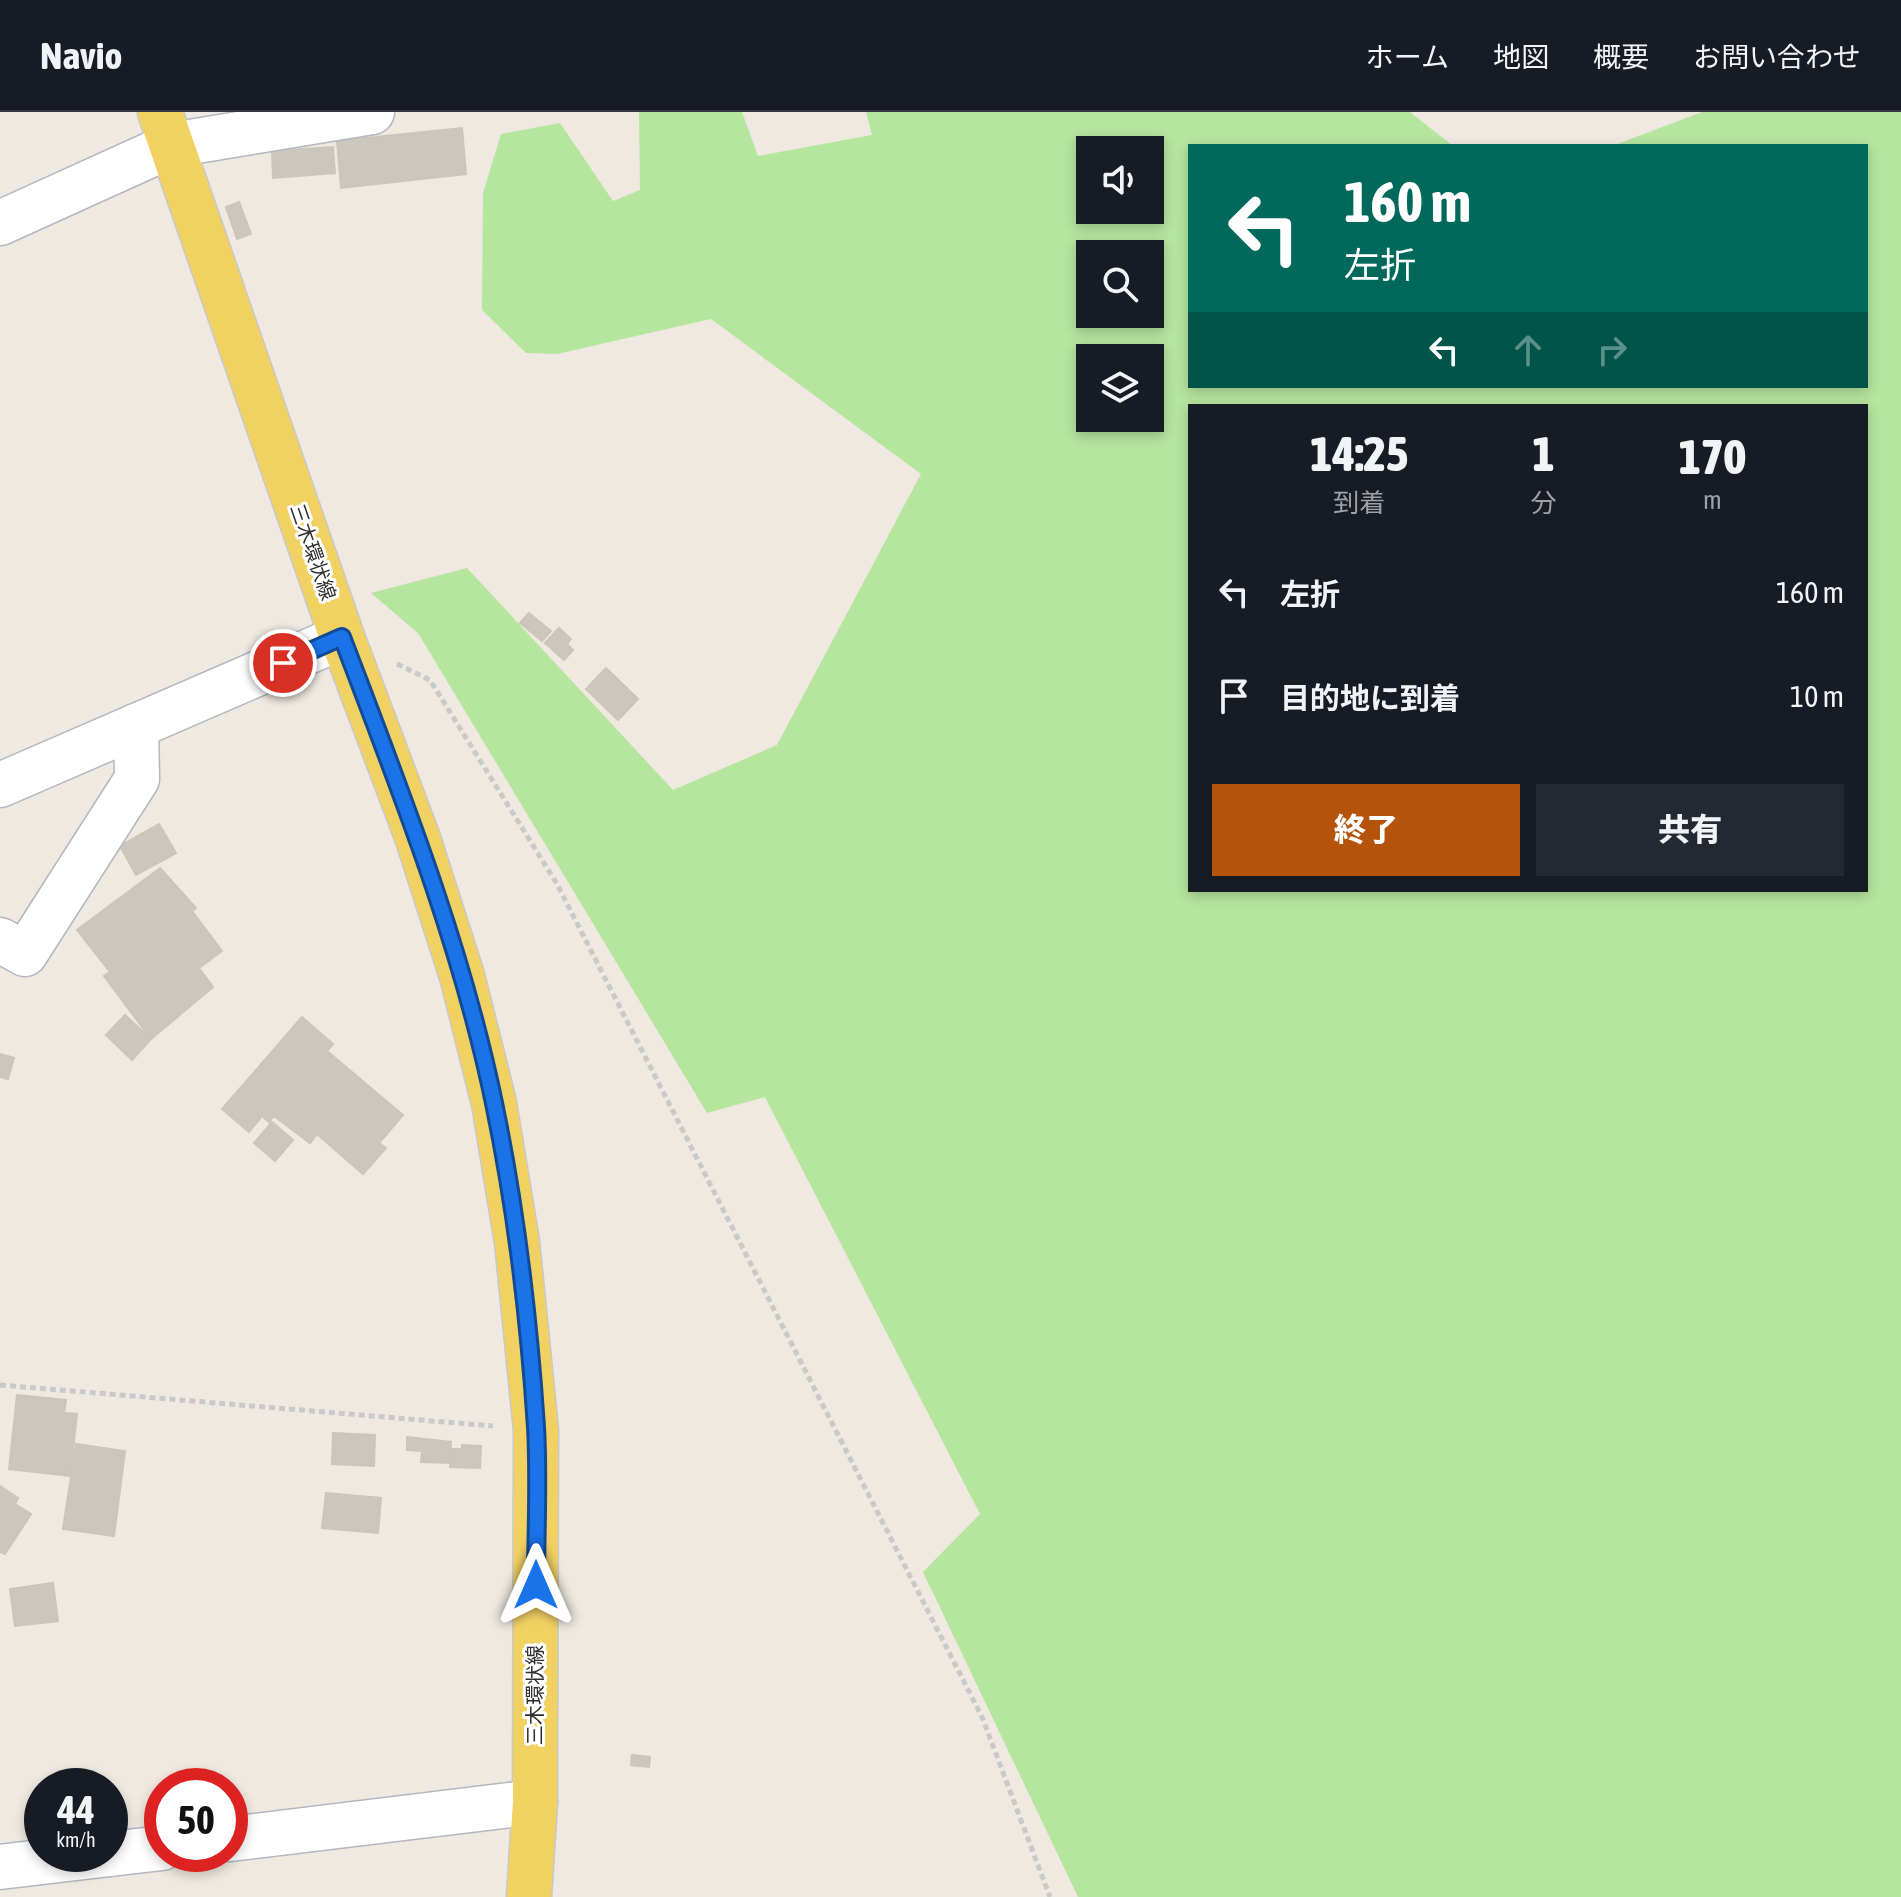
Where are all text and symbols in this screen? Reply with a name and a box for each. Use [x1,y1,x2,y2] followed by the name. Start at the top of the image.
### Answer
[40,34,122,77] text: Navio
[1366,41,1449,73] text: ホーム
[1493,41,1549,73] text: 地図
[1593,41,1649,73] text: 概要
[1693,41,1861,73] text: お問い合わせ
[1076,136,1164,432] map controls
[1076,136,1164,224] button: sound
[1344,170,1471,234] text: 160 m
[1212,176,1316,280] icon: left
[1076,240,1164,328] button: search
[1344,244,1416,286] text: 左折
[1422,328,1466,372] icon: left
[1506,328,1550,372] icon: ahead
[1590,328,1634,372] icon: right
[1076,344,1164,432] button: layers
[1310,426,1409,481] text: 14:25
[1532,426,1555,481] text: 1
[1678,429,1746,484] text: 170
[1703,485,1722,515] text: m
[1333,488,1385,518] text: 到着
[1531,488,1557,518] text: 分
[286,501,341,603] street label: 三木環状線
[1212,570,1256,614] icon: left
[1776,575,1844,609] text: 160 m
[1280,577,1340,611] text: 左折
[249,629,317,697] pin
[261,641,305,685] icon: arrive
[1212,674,1256,718] icon: arrive
[1790,679,1844,713] text: 10 m
[1280,681,1460,715] text: 目的地に到着
[1212,784,1520,876] button: 終了
[1536,784,1844,876] button: 共有
[494,1543,578,1627] position arrow
[523,1645,546,1745] street label: 三木環状線
[144,1768,248,1872] speed limit sign: 50
[57,1787,95,1832] text: 44
[56,1828,96,1851] text: km/h

